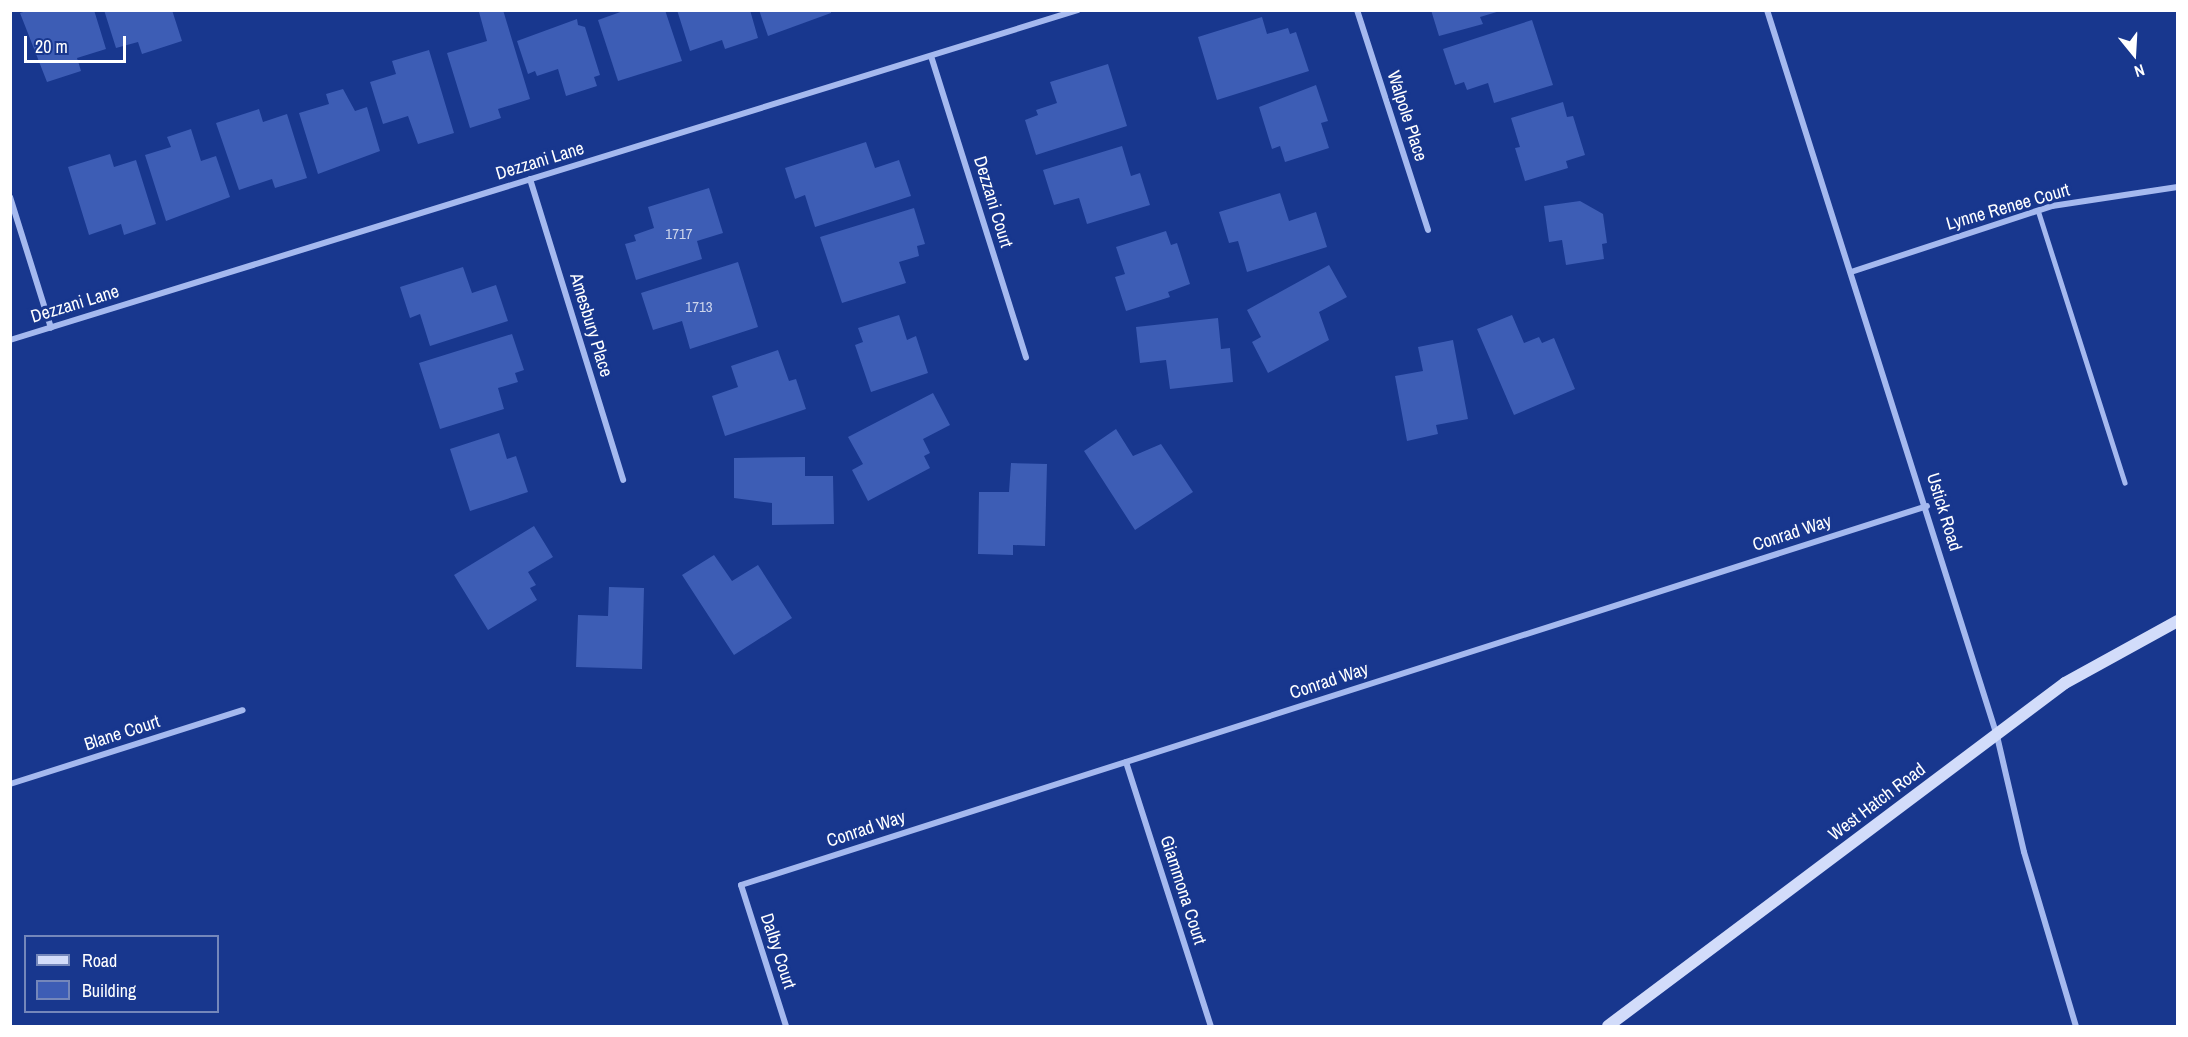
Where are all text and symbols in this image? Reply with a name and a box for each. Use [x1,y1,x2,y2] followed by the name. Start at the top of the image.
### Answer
[27,24,129,62] scale bar
[2104,24,2164,84] north arrow
[35,34,68,59] text: 20 m
[2132,59,2147,83] text: N
[1382,68,1432,164] street label: Walpole Place
[493,137,587,185] street label: Dezzani Lane
[969,154,1017,250] street label: Dezzani Court
[1944,179,2072,235] street label: Lynne Renee Court
[665,225,693,243] house number: 1717
[565,270,617,380] street label: Amesbury Place
[28,280,122,328] street label: Dezzani Lane
[685,298,713,316] house number: 1713
[1922,470,1966,554] street label: Ustick Road
[1750,510,1834,556] street label: Conrad Way
[1287,658,1371,704] street label: Conrad Way
[82,711,162,755] street label: Blane Court
[1824,759,1930,845] street label: West Hatch Road
[824,806,908,852] street label: Conrad Way
[1155,833,1211,947] street label: Giammona Court
[756,911,800,991] street label: Dalby Court
[24,935,219,1013] legend
[82,948,117,973] text: Road
[82,978,136,1003] text: Building

